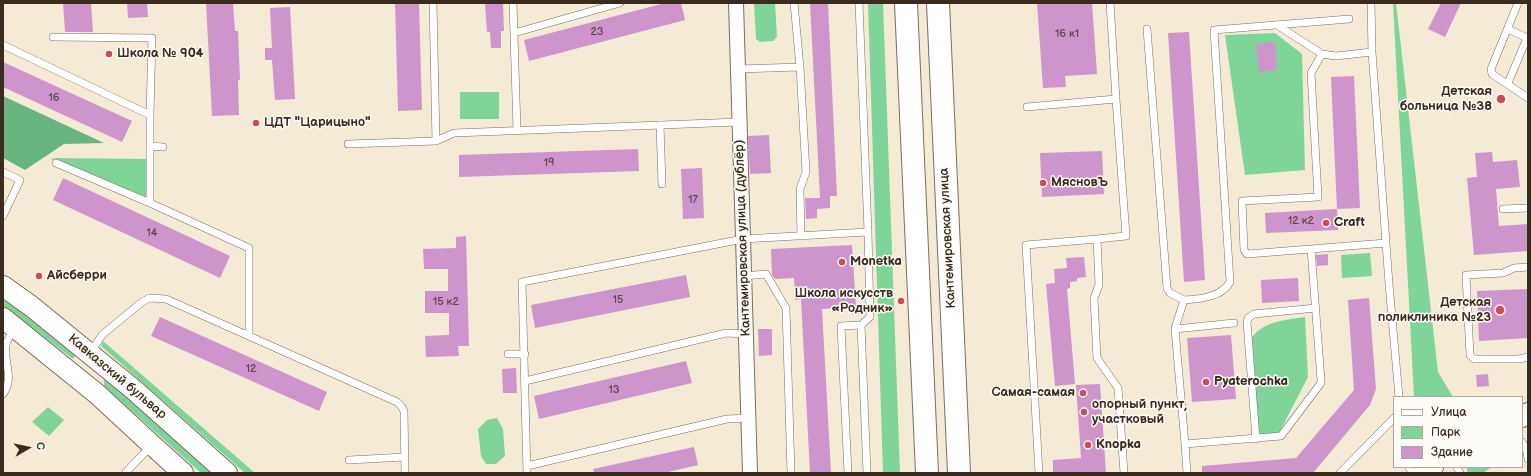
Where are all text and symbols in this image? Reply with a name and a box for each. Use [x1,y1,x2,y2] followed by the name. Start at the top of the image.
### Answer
[590,25,604,39] house number: 23
[1055,27,1079,41] house number: 16 к1
[117,46,203,62] place label: Школа № 904
[104,49,114,59] marker: Школа № 904
[1400,84,1492,115] place label: Детская больница №38
[49,91,59,105] house number: 16
[1495,93,1507,105] marker: Детская больница №38
[264,115,371,131] place label: ЦДТ "Царицыно"
[251,118,261,128] marker: ЦДТ "Царицыно"
[732,139,754,337] street label: Кантемировская улица (дублёр)
[544,156,554,170] house number: 19
[937,167,959,309] street label: Кантемировская улица
[1051,175,1108,191] place label: МясновЪ
[1038,178,1048,188] marker: МясновЪ
[688,193,698,207] house number: 17
[1288,214,1314,228] house number: 12 к2
[1334,215,1365,231] place label: Craft
[1321,218,1331,228] marker: Craft
[147,226,157,240] house number: 14
[850,254,902,270] place label: Monetka
[837,257,847,267] marker: Monetka
[47,268,107,284] place label: Айсберри
[34,271,44,281] marker: Айсберри
[794,286,893,317] place label: Школа искусств «Родник»
[613,293,623,307] house number: 15
[433,295,459,309] house number: 15 к2
[1378,295,1491,326] place label: Детская поликлиника №23
[896,296,906,306] marker: Школа искусств «Родник»
[1494,304,1506,316] marker: Детская поликлиника №23
[65,331,169,423] street label: Кавказский бульвар
[246,362,256,376] house number: 12
[1214,374,1288,390] place label: Pyaterochka
[1201,377,1211,387] marker: Pyaterochka
[608,383,620,397] house number: 13
[991,385,1075,401] place label: Самая-самая
[1078,388,1088,398] marker: Самая-самая
[1393,396,1523,468] legend
[1092,397,1187,428] place label: опорный пункт, участковый
[1431,405,1467,420] text: Улица
[1079,407,1089,417] marker: опорный пункт, участковый
[1431,425,1460,440] text: Парк
[8,428,48,468] north arrow
[1096,437,1141,453] place label: Knopka
[1083,440,1093,450] marker: Knopka
[33,441,47,451] text: С
[1431,445,1473,460] text: Здание

